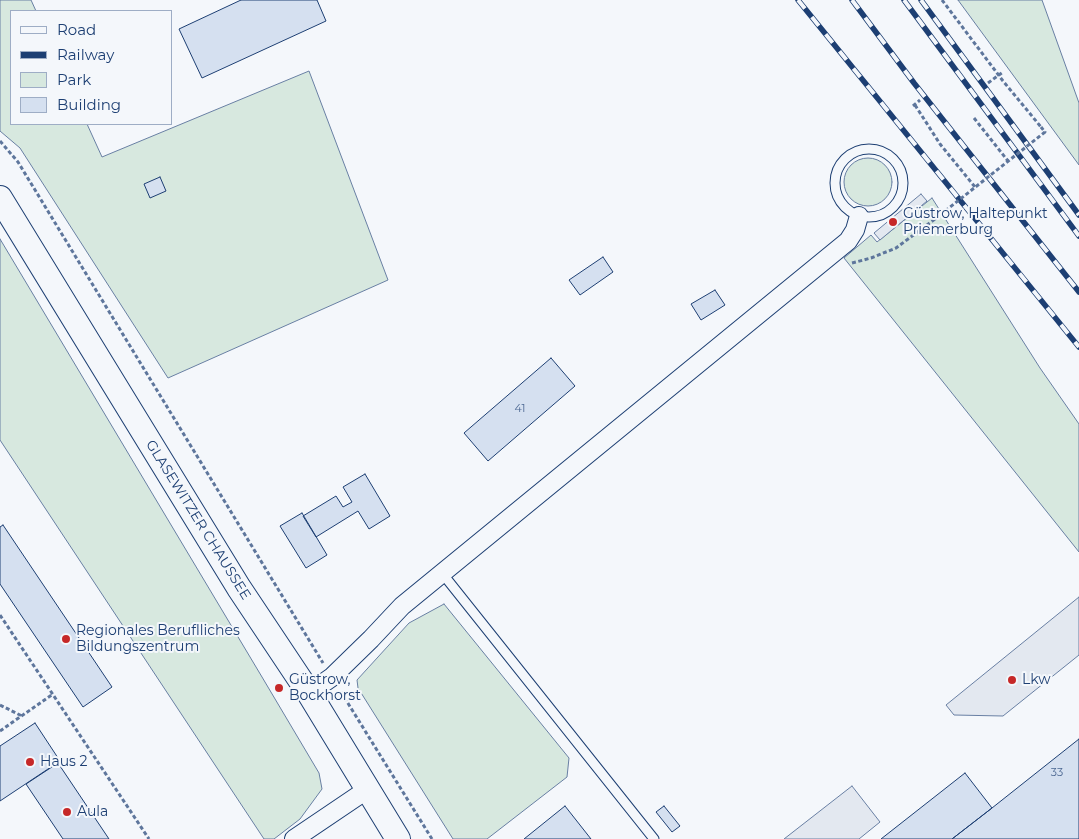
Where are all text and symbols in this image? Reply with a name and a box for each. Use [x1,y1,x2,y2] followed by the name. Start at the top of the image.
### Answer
[10,10,172,125] legend
[57,20,96,39] text: Road
[57,45,114,64] text: Railway
[57,70,91,89] text: Park
[57,95,121,114] text: Building
[903,206,1048,238] place label: Güstrow, Haltepunkt Priemerburg
[887,216,899,228] marker: Güstrow, Haltepunkt Priemerburg
[515,402,525,416] house number: 41
[142,437,254,603] street label: GLASEWITZER CHAUSSEE
[76,623,240,656] place label: Regionales Beruflliches Bildungszentrum
[60,633,72,645] marker: Regionales Beruflliches Bildungszentrum
[289,672,361,704] place label: Güstrow, Bockhorst
[1022,672,1051,688] place label: Lkw
[1006,674,1018,686] marker: Lkw
[273,682,285,694] marker: Güstrow, Bockhorst
[40,754,88,770] place label: Haus 2
[24,756,36,768] marker: Haus 2
[1051,766,1063,780] house number: 33
[77,804,108,820] place label: Aula
[61,806,73,818] marker: Aula

